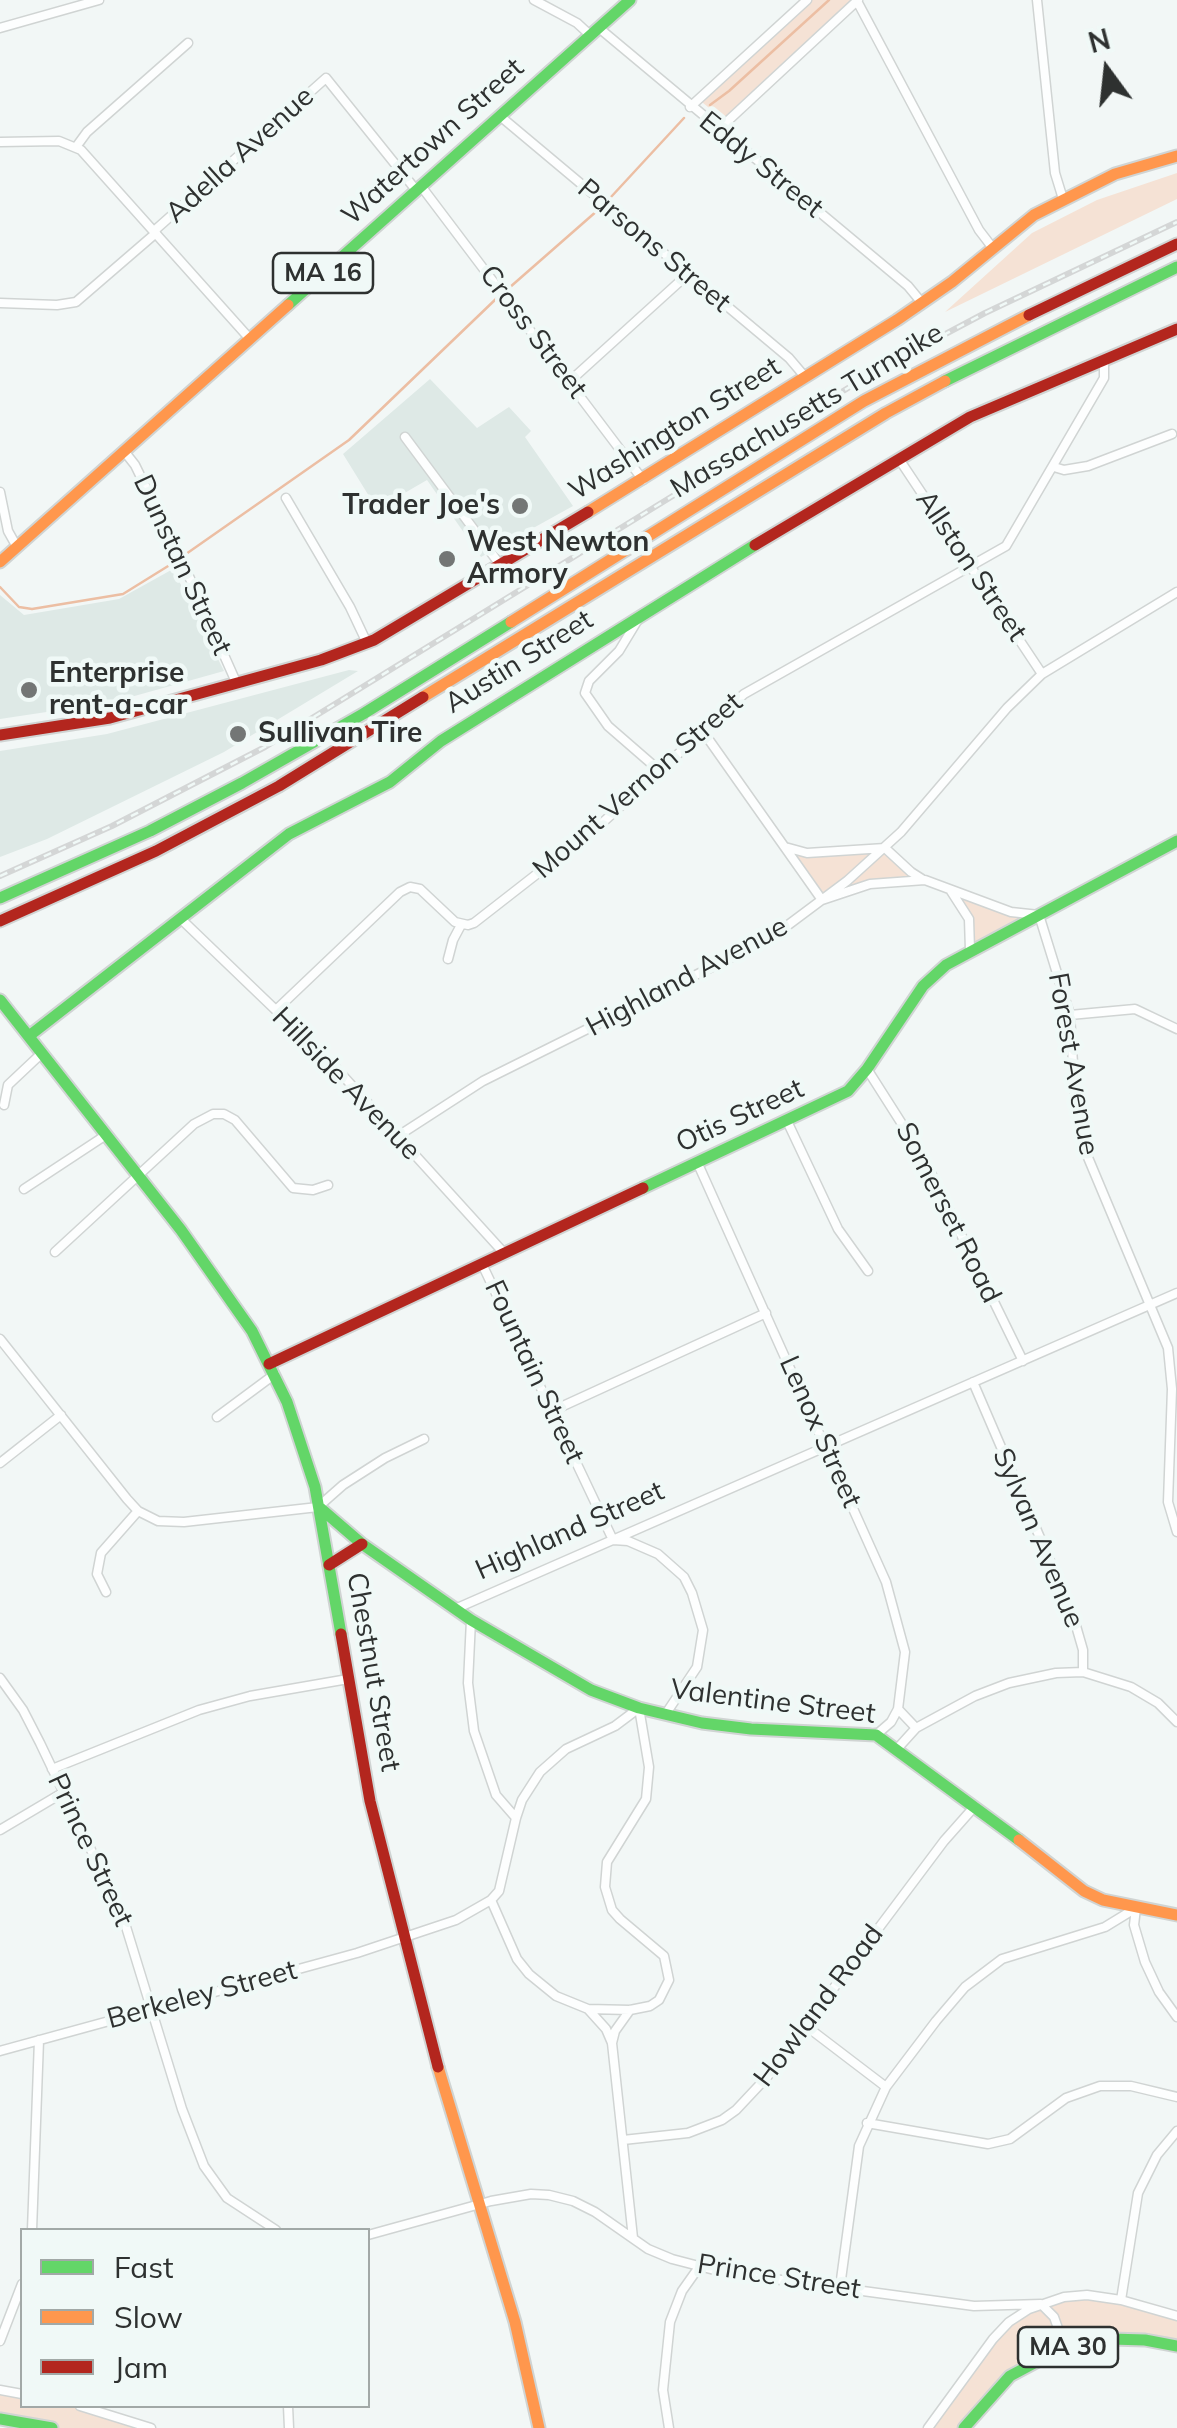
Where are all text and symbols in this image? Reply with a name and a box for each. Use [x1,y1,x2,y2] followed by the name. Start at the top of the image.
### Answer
[1057,20,1157,120] north arrow
[1084,21,1114,60] text: N
[335,52,531,232] street label: Watertown Street
[159,80,321,230] street label: Adella Avenue
[692,105,830,225] street label: Eddy Street
[571,172,737,320] street label: Parsons Street
[273,253,373,293] road number: MA 16
[472,259,594,405] street label: Cross Street
[665,316,949,506] street label: Massachusetts Turnpike
[563,350,787,508] street label: Washington Street
[126,470,238,660] street label: Dunstan Street
[908,484,1034,648] street label: Allston Street
[342,489,500,523] place label: Trader Joe's
[509,495,531,517] marker: Trader Joe's
[467,526,649,592] place label: West Newton Armory
[436,548,458,570] marker: West Newton Armory
[439,603,599,721] street label: Austin Street
[49,657,187,723] place label: Enterprise rent-a-car
[18,679,40,701] marker: Enterprise rent-a-car
[526,686,750,886] street label: Mount Vernon Street
[258,717,422,751] place label: Sullivan Tire
[227,723,249,745] marker: Sullivan Tire
[581,910,793,1044] street label: Highland Avenue
[1040,970,1106,1158] street label: Forest Avenue
[265,1001,427,1167] street label: Hillside Avenue
[671,1072,809,1160] street label: Otis Street
[888,1117,1008,1309] street label: Somerset Road
[477,1275,591,1469] street label: Fountain Street
[772,1351,868,1513] street label: Lenox Street
[985,1443,1091,1633] street label: Sylvan Avenue
[471,1474,669,1588] street label: Highland Street
[339,1570,407,1774] street label: Chestnut Street
[669,1673,877,1731] street label: Valentine Street
[40,1768,140,1932] street label: Prince Street
[747,1918,891,2094] street label: Howland Road
[103,1954,301,2036] street label: Berkeley Street
[20,2228,370,2408] legend
[114,2248,174,2286] text: Fast
[695,2248,863,2306] street label: Prince Street
[114,2298,183,2336] text: Slow
[1018,2327,1118,2367] road number: MA 30
[114,2348,168,2386] text: Jam

